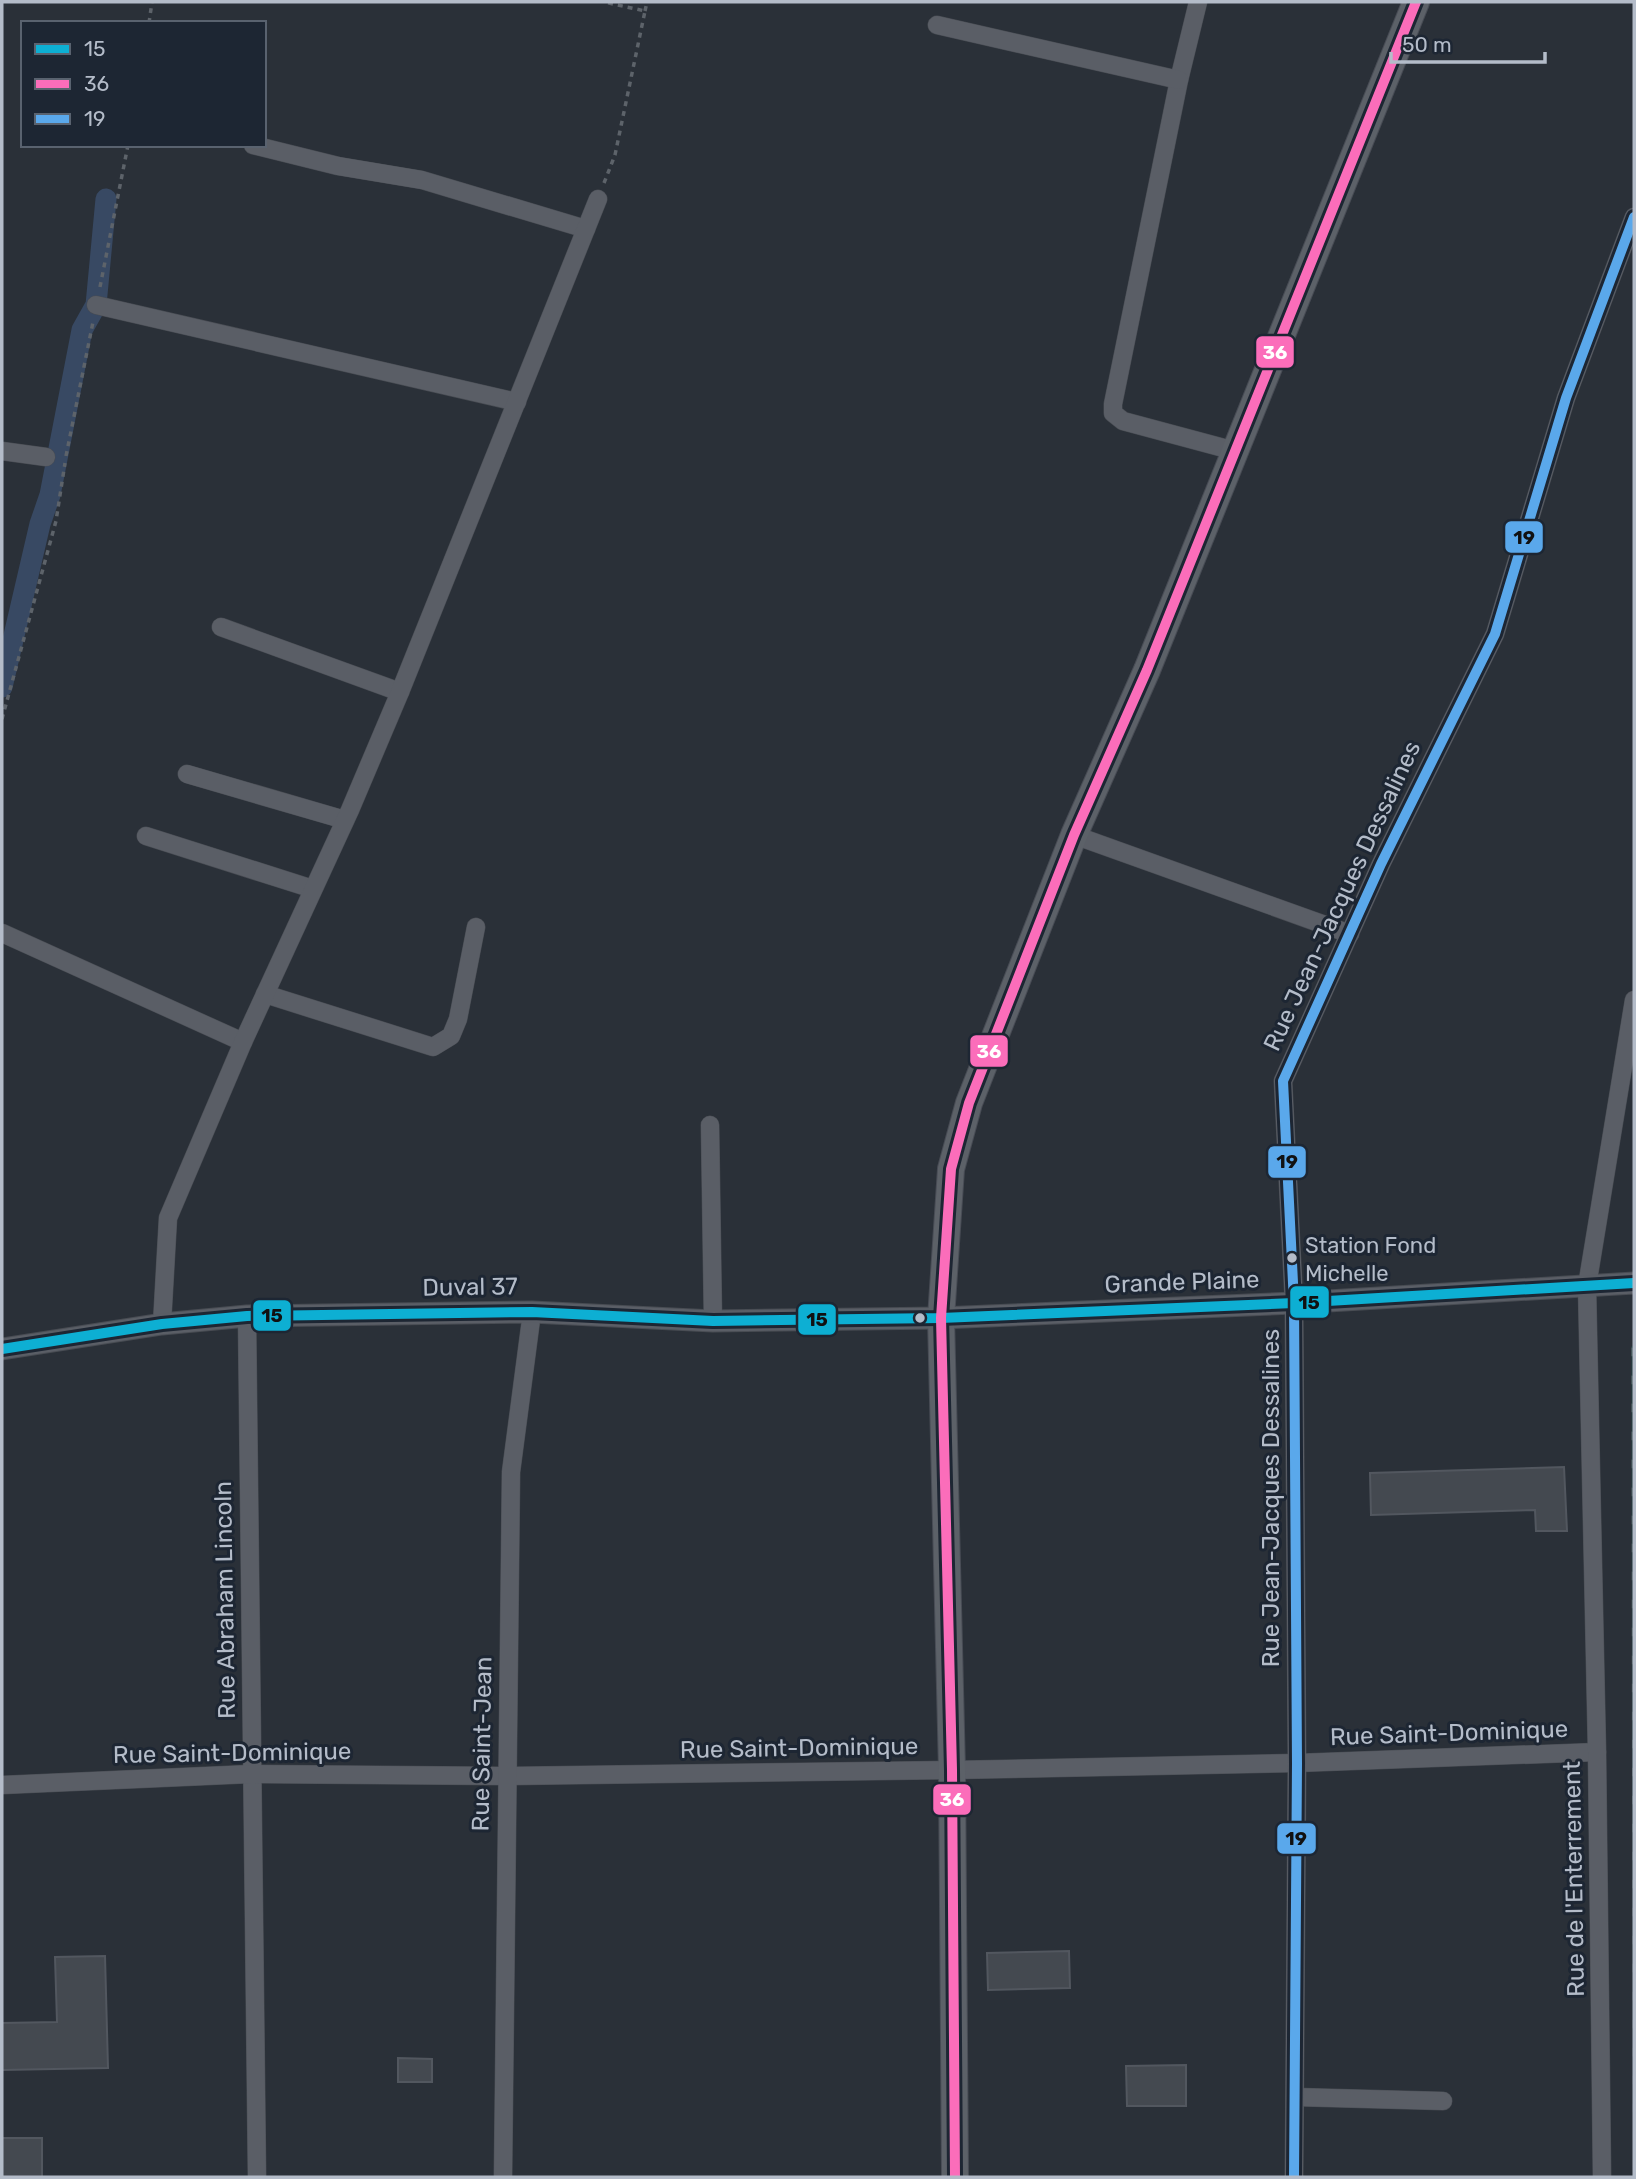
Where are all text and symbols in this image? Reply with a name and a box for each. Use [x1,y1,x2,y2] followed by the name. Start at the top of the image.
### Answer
[21,21,266,147] legend
[1391,21,1545,65] scale bar
[1402,32,1452,57] text: 50 m
[84,36,105,61] text: 15
[84,71,109,96] text: 36
[84,106,105,131] text: 19
[1255,335,1295,369] line badge: 36
[1263,341,1287,364] text: 36
[1504,520,1544,554] line badge: 19
[1513,526,1535,549] text: 19
[1258,737,1426,1055] street label: Rue Jean-Jacques Dessalines
[969,1034,1009,1068] line badge: 36
[977,1040,1001,1063] text: 36
[1267,1145,1307,1179] line badge: 19
[1276,1150,1298,1173] text: 19
[1305,1232,1436,1287] place label: Station Fond Michelle
[1285,1251,1299,1265] marker: Station Fond Michelle
[1104,1265,1260,1299] street label: Grande Plaine
[422,1272,518,1302] street label: Duval 37
[1289,1285,1330,1319] line badge: 15
[1298,1291,1320,1314] text: 15
[252,1299,292,1332] line badge: 15
[797,1303,837,1336] line badge: 15
[261,1304,283,1327] text: 15
[806,1308,828,1331] text: 15
[913,1311,927,1325] unlabelled marker
[1257,1329,1285,1667] street label: Rue Jean-Jacques Dessalines
[209,1481,241,1719] street label: Rue Abraham Lincoln
[466,1656,498,1832] street label: Rue Saint-Jean
[1329,1715,1569,1751] street label: Rue Saint-Dominique
[680,1732,918,1764] street label: Rue Saint-Dominique
[113,1737,351,1769] street label: Rue Saint-Dominique
[1558,1761,1590,1997] street label: Rue de l'Enterrement
[932,1783,972,1816] line badge: 36
[940,1788,964,1811] text: 36
[1276,1822,1317,1855] line badge: 19
[1285,1827,1307,1850] text: 19

